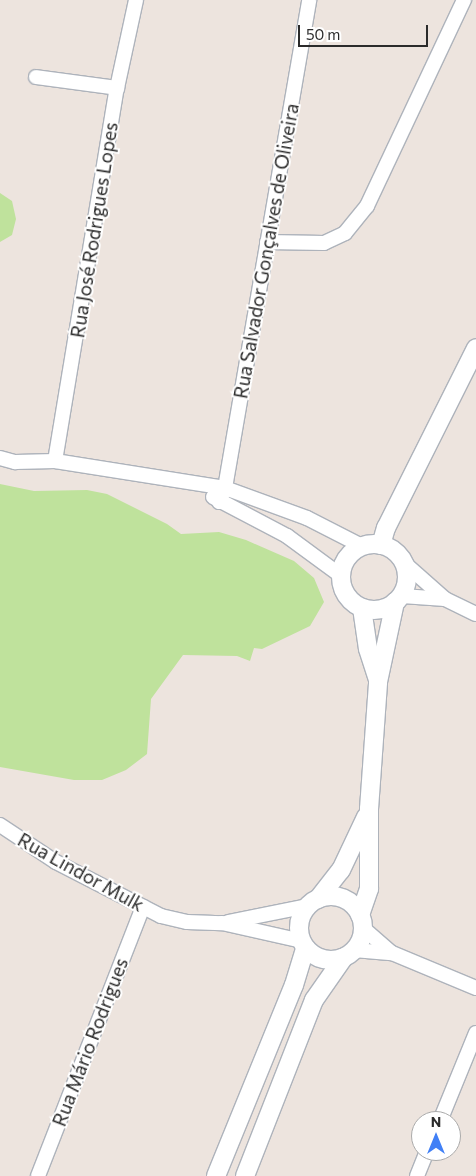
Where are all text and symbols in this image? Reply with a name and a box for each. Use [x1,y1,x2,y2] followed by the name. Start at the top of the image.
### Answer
[301,15,431,47] scale bar
[306,25,340,43] text: 50 m
[229,102,303,400] street label: Rua Salvador Gonçalves de Oliveira
[66,121,122,339] street label: Rua José Rodrigues Lopes
[14,828,148,916] street label: Rua Lindor Mulk
[47,955,133,1129] street label: Rua Mário Rodrigues
[411,1111,461,1161] north arrow
[431,1113,441,1130] text: N

